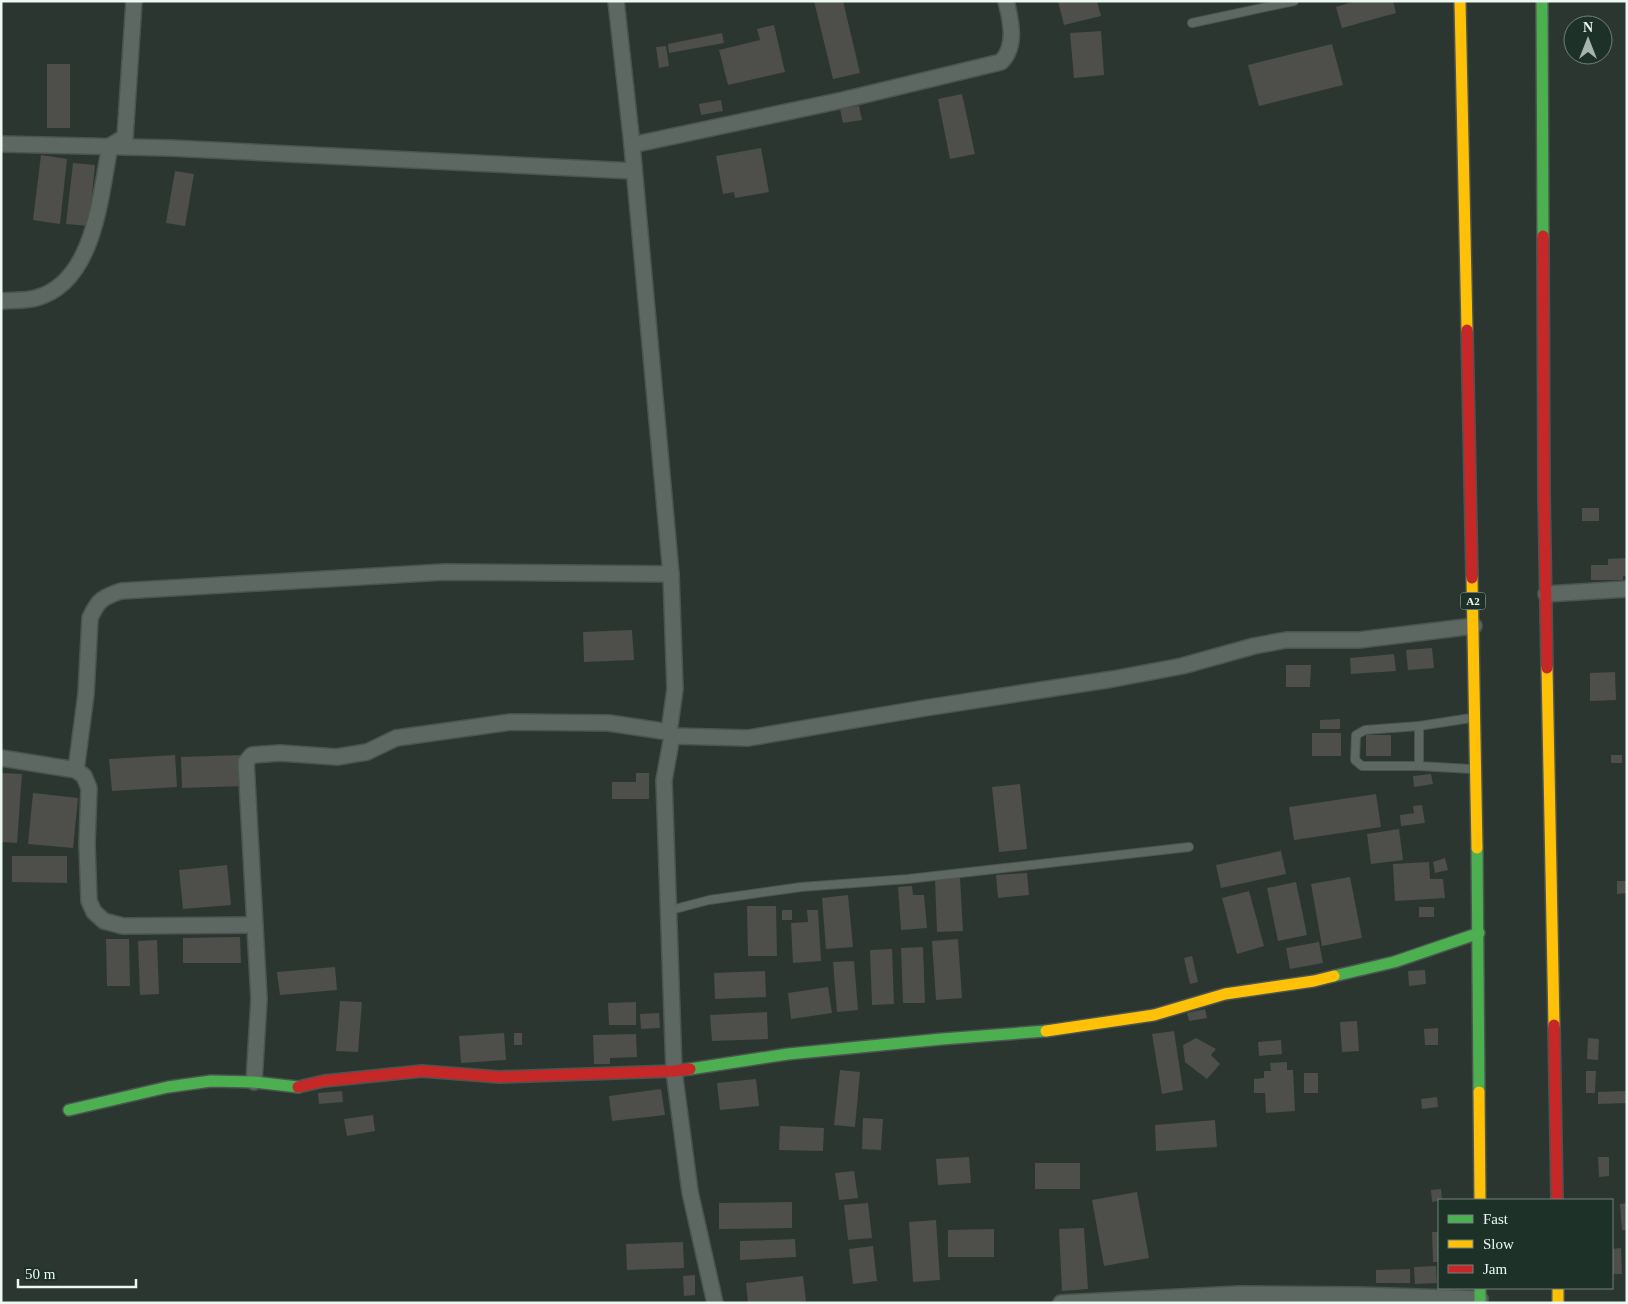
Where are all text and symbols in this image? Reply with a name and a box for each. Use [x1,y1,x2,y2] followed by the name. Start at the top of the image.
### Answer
[1563,15,1613,65] north arrow
[1583,20,1593,35] text: N
[1460,592,1486,610] road number: A2
[1438,1199,1613,1289] legend
[1483,1211,1509,1227] text: Fast
[1483,1236,1514,1252] text: Slow
[18,1256,135,1288] scale bar
[1483,1261,1507,1277] text: Jam
[25,1266,56,1282] text: 50 m

